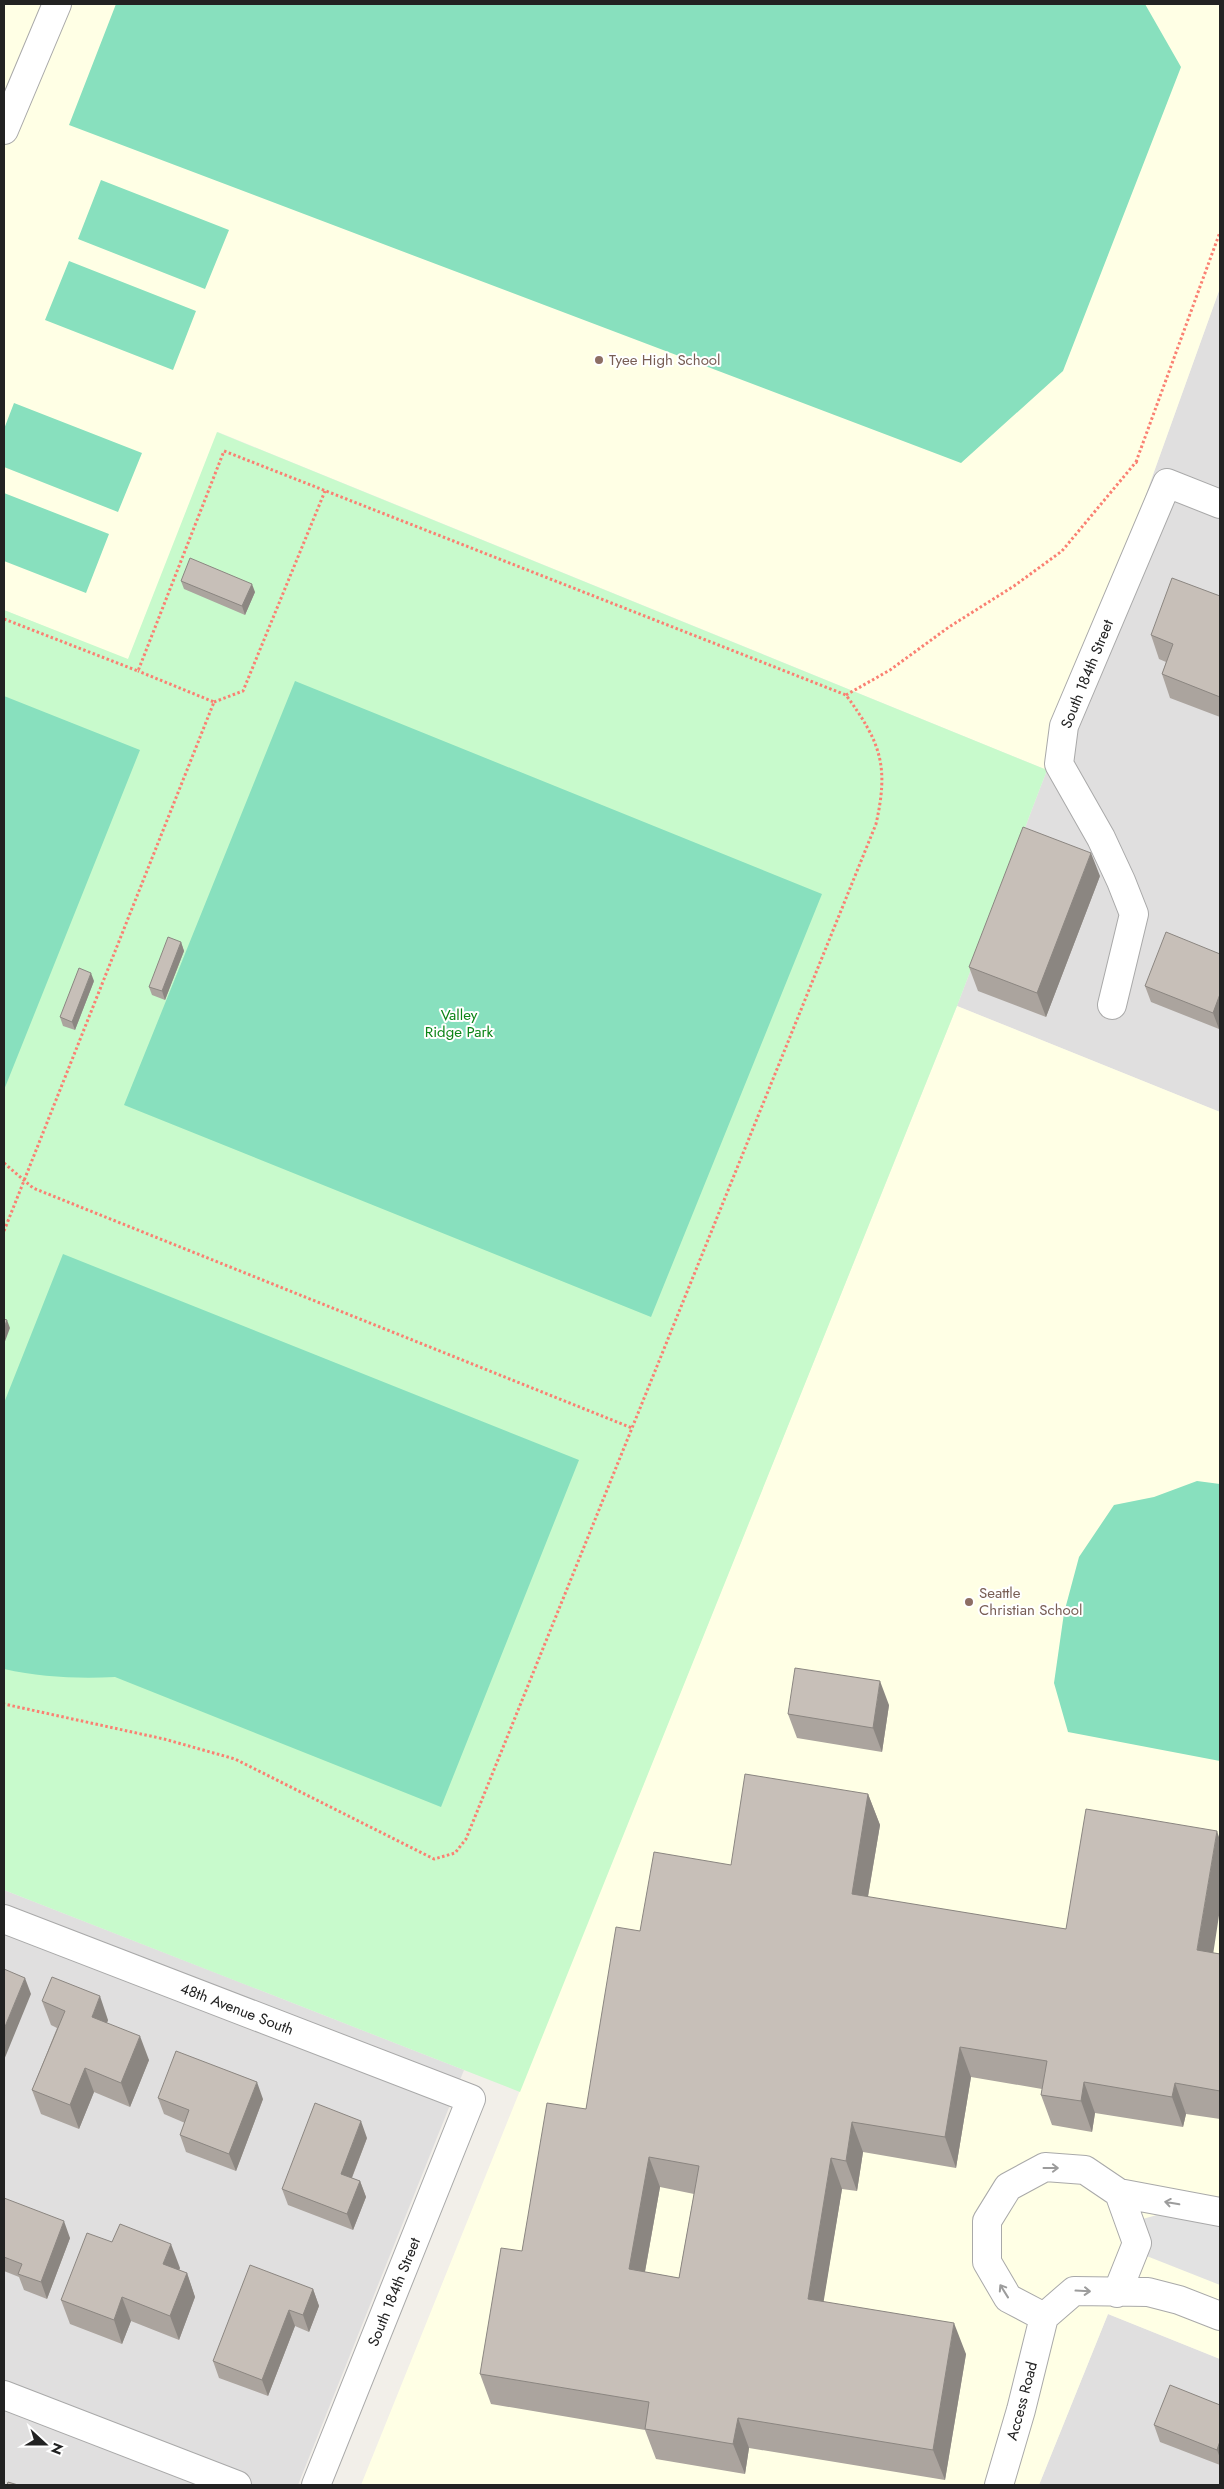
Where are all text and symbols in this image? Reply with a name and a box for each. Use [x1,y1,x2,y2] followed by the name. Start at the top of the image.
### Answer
[609,349,721,371] place label: Tyee High School
[593,354,605,366] marker: Tyee High School
[1055,616,1119,732] street label: South 184th Street
[425,1004,494,1043] park label: Valley Ridge Park
[979,1582,1082,1621] place label: Seattle Christian School
[963,1596,975,1608] marker: Seattle Christian School
[177,1977,297,2041] street label: 48th Avenue South
[1043,2163,1059,2173] one-way arrow
[1165,2197,1181,2207] one-way arrow
[362,2234,426,2350] street label: South 184th Street
[998,2284,1008,2298] one-way arrow
[1075,2287,1091,2296] one-way arrow
[1001,2359,1043,2443] street label: Access Road
[20,2419,70,2469] north arrow
[46,2440,68,2457] text: N

